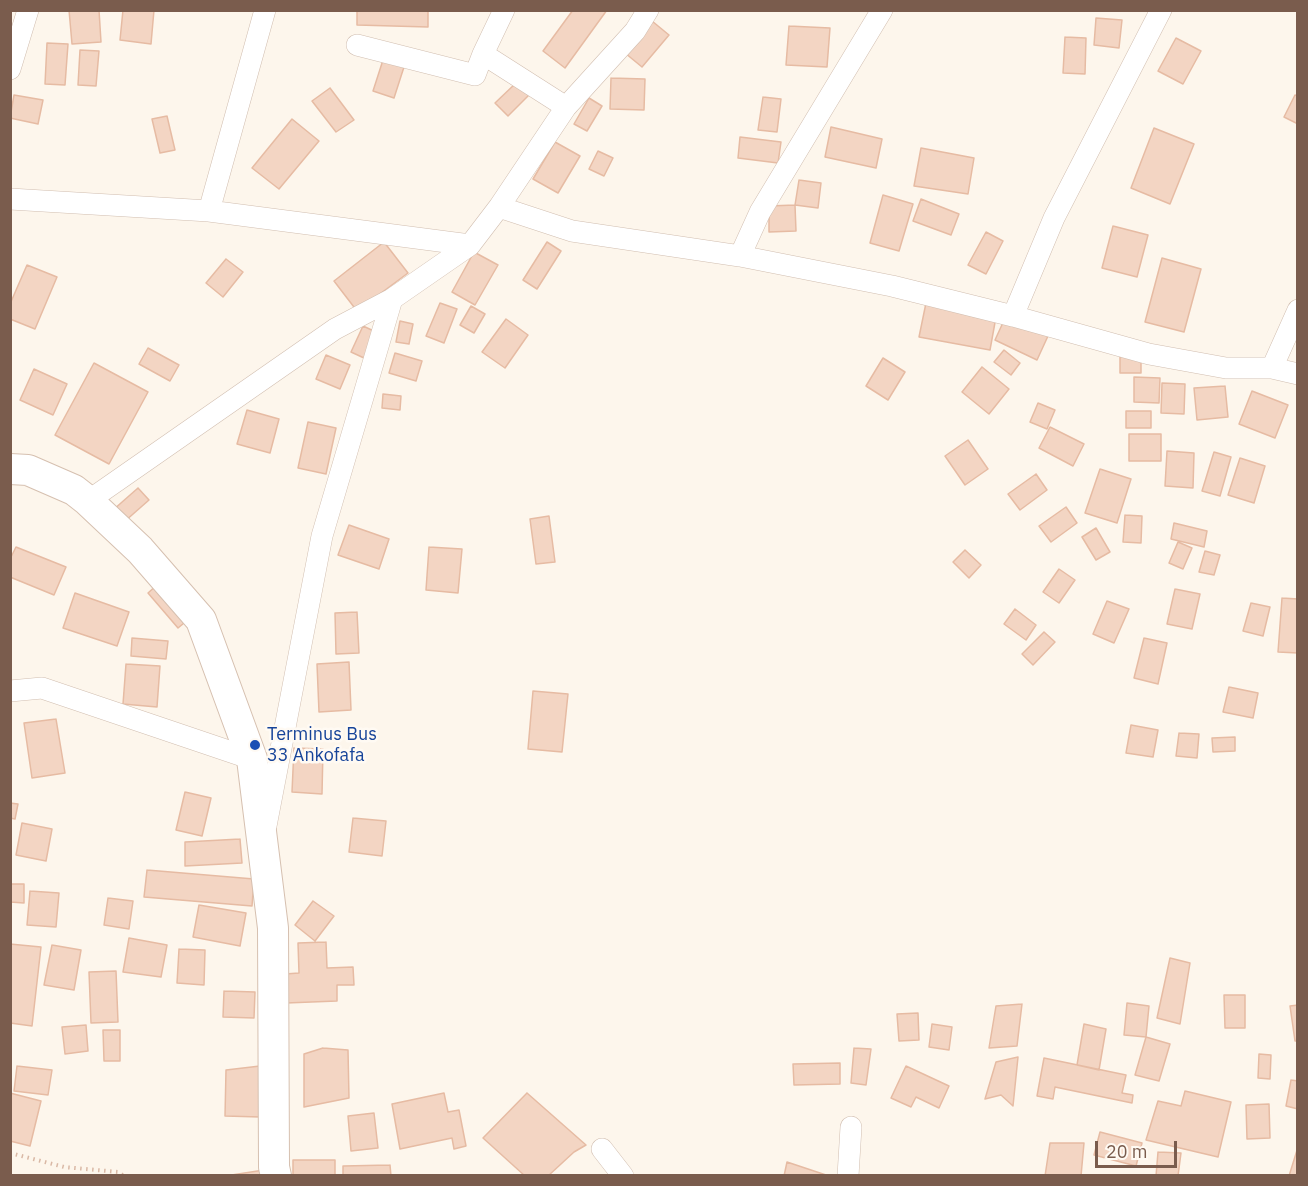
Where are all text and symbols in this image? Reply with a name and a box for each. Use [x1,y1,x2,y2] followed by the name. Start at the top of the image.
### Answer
[267,724,377,766] place label: Terminus Bus 33 Ankofafa
[248,738,262,752] marker: Terminus Bus 33 Ankofafa
[1098,1129,1180,1167] scale bar
[1106,1140,1148,1163] text: 20 m

